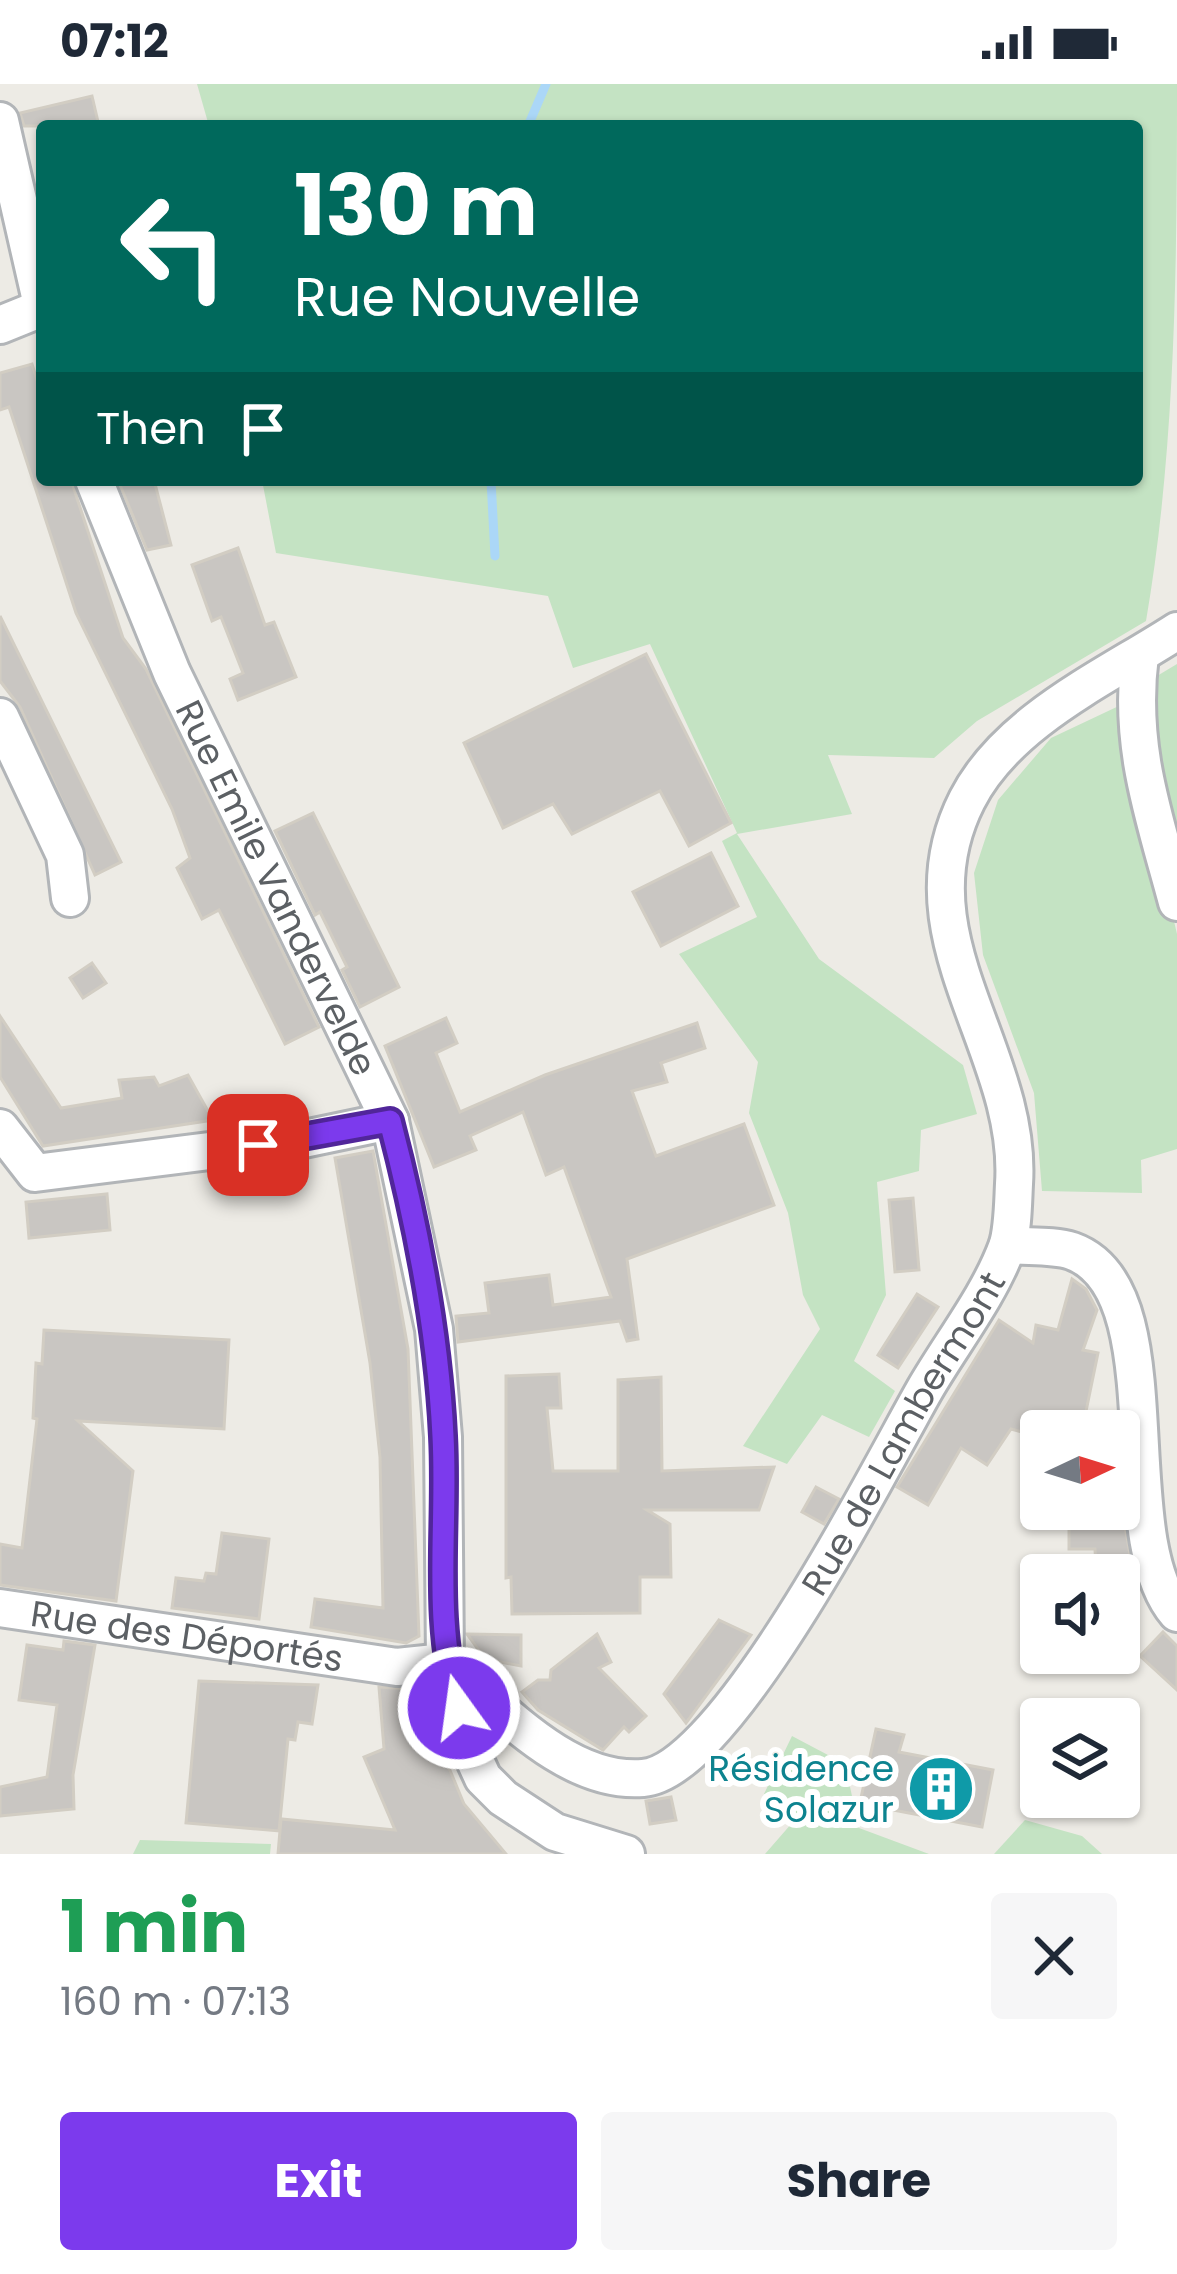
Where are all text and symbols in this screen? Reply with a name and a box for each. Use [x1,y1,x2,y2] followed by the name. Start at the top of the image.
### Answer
[60,10,169,73] text: 07:12
[294,147,538,264] text: 130 m
[96,168,252,324] icon: left
[294,259,640,335] text: Rue Nouvelle
[230,396,296,462] icon: arrive
[96,397,206,460] text: Then
[163,691,390,1084] street label: Rue Emile Vandervelde
[207,1094,309,1196] pin
[225,1112,291,1178] icon: arrive
[789,1263,1017,1605] street label: Rue de Lambermont
[1020,1410,1140,1530] north arrow
[1020,1410,1140,1818] map controls
[1020,1554,1140,1674] button: sound
[27,1587,346,1684] street label: Rue des Déportés
[396,1645,522,1771] position arrow
[1020,1698,1140,1818] button: layers
[708,1743,894,1835] place label: Résidence Solazur
[906,1754,976,1824] building icon: Résidence Solazur
[60,1876,248,1977] text: 1 min
[991,1893,1117,2019] button: close
[60,1974,291,2029] text: 160 m · 07:13
[60,2112,577,2250] button: Exit
[601,2112,1117,2250] button: Share

